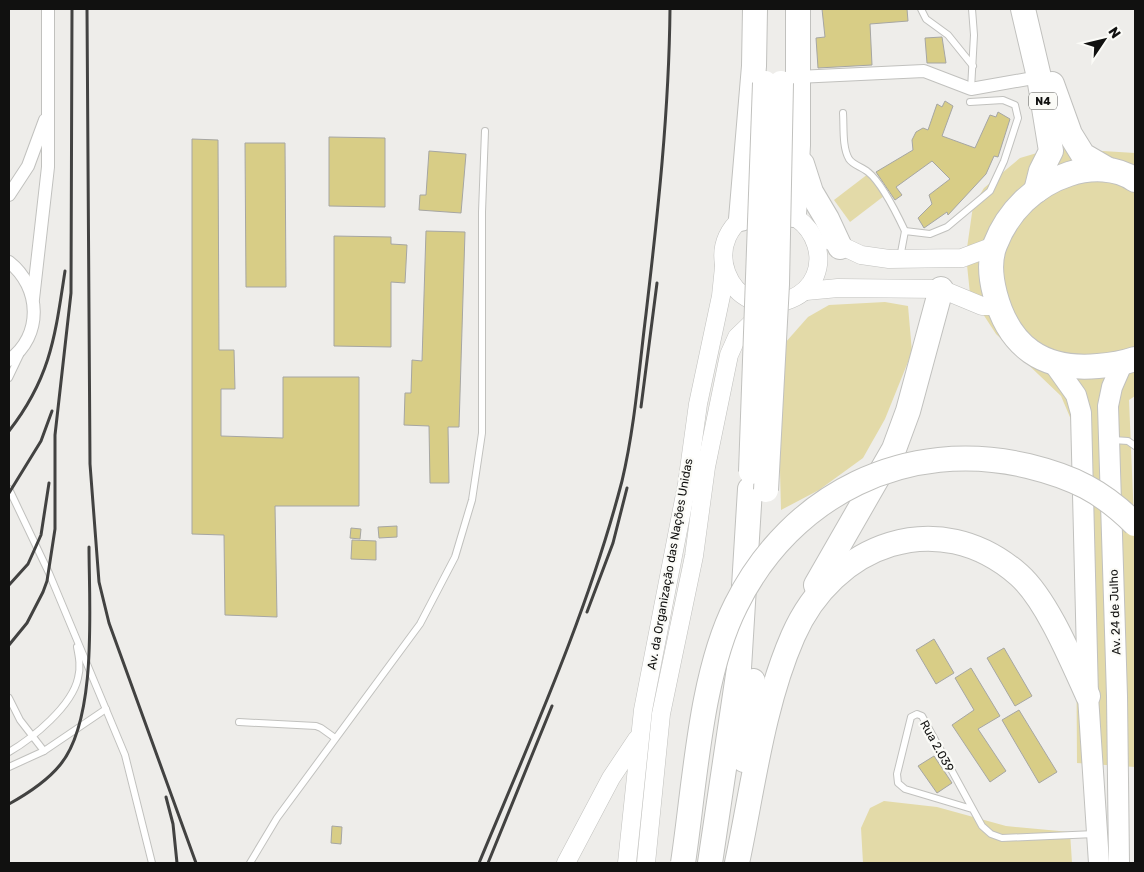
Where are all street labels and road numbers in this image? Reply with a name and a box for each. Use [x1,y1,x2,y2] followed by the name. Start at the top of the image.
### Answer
[1029,92,1057,110] road number: N4
[645,457,695,671] street label: Av. da Organização das Nações Unidas
[1107,569,1123,655] street label: Av. 24 de Julho
[917,718,957,774] street label: Rua 2.039

